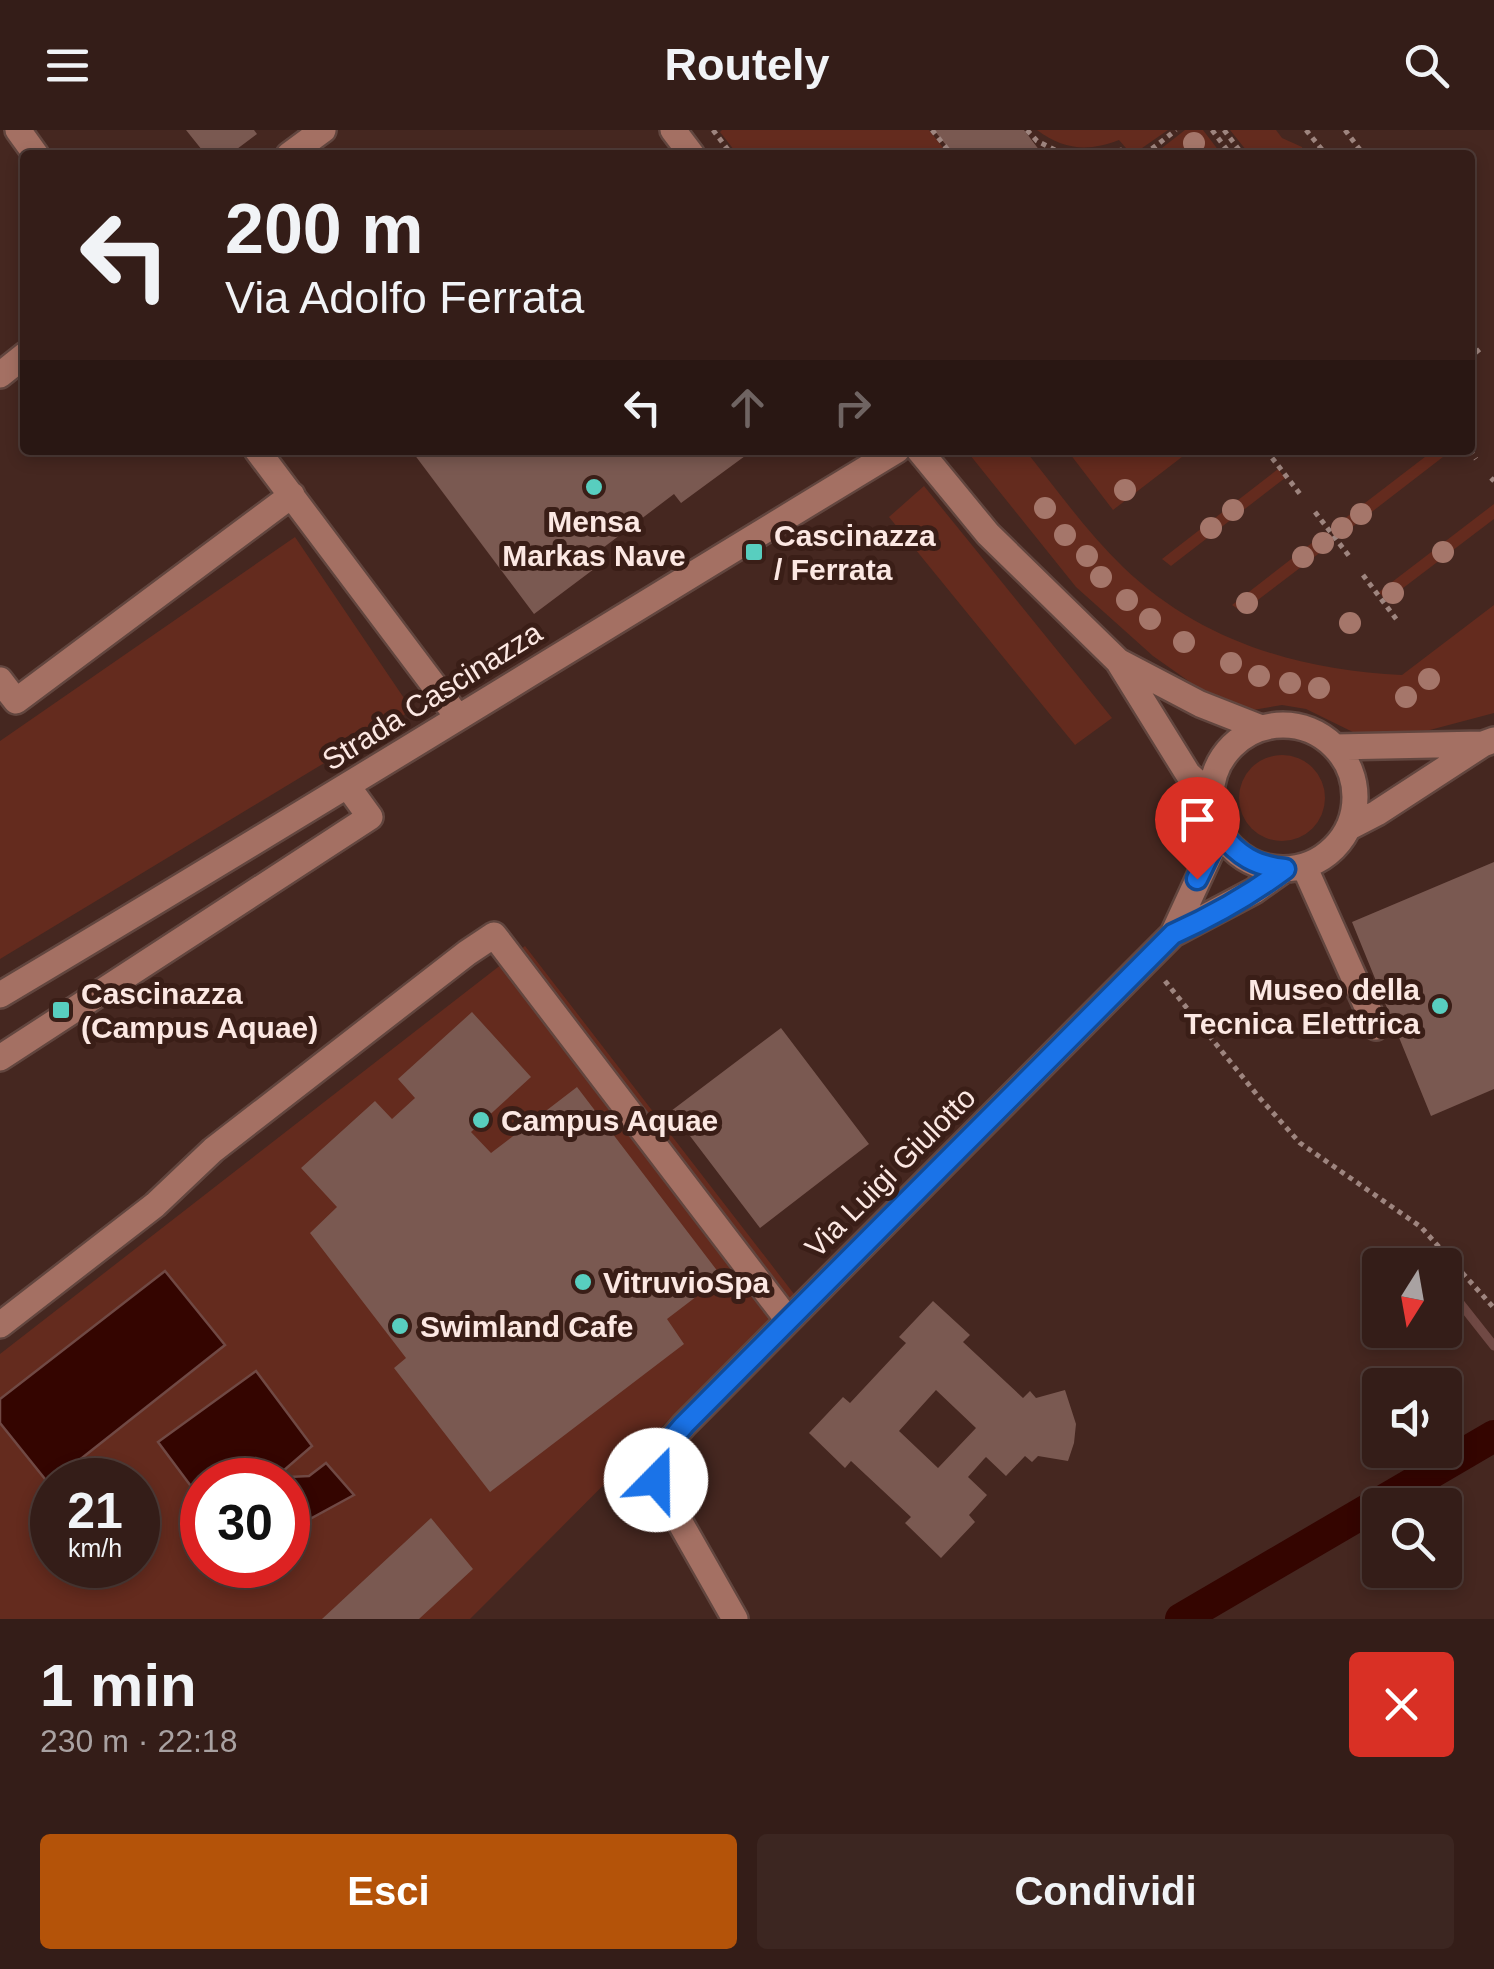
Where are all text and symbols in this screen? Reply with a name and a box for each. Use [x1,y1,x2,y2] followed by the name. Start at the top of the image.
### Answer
[40,38,95,93] icon: menu
[1399,38,1454,93] icon: search
[664,39,830,90] text: Routely
[60,190,190,320] icon: left
[225,190,423,268] text: 200 m
[225,272,584,323] text: Via Adolfo Ferrata
[615,380,670,435] icon: left
[720,380,775,435] icon: ahead
[825,380,880,435] icon: right
[583,476,605,498] marker: Mensa Markas Nave
[502,505,686,572] place label: Mensa Markas Nave
[774,519,936,586] place label: Cascinazza / Ferrata
[743,541,765,563] marker: Cascinazza / Ferrata
[316,615,548,777] street label: Strada Cascinazza
[1155,777,1240,880] pin
[1170,792,1225,847] icon: arrive
[1184,973,1420,1040] place label: Museo della Tecnica Elettrica
[81,977,318,1044] place label: Cascinazza (Campus Aquae)
[1429,995,1451,1017] marker: Museo della Tecnica Elettrica
[50,999,72,1021] marker: Cascinazza (Campus Aquae)
[798,1080,982,1264] street label: Via Luigi Giulotto
[501,1104,718,1137] place label: Campus Aquae
[470,1109,492,1131] marker: Campus Aquae
[1362,1248,1462,1348] north arrow
[1362,1248,1462,1588] map controls
[603,1266,769,1299] place label: VitruvioSpa
[572,1271,594,1293] marker: VitruvioSpa
[420,1310,633,1343] place label: Swimland Cafe
[389,1315,411,1337] marker: Swimland Cafe
[1362,1368,1462,1468] button: sound
[604,1428,708,1532] position arrow
[180,1458,310,1588] speed limit sign: 30
[67,1483,123,1539] text: 21
[1362,1488,1462,1588] button: search
[68,1534,122,1562] text: km/h
[40,1652,197,1719] text: 1 min
[1349,1652,1454,1757] button: close
[40,1723,237,1759] text: 230 m · 22:18
[40,1834,737,1949] button: Esci
[757,1834,1454,1949] button: Condividi

